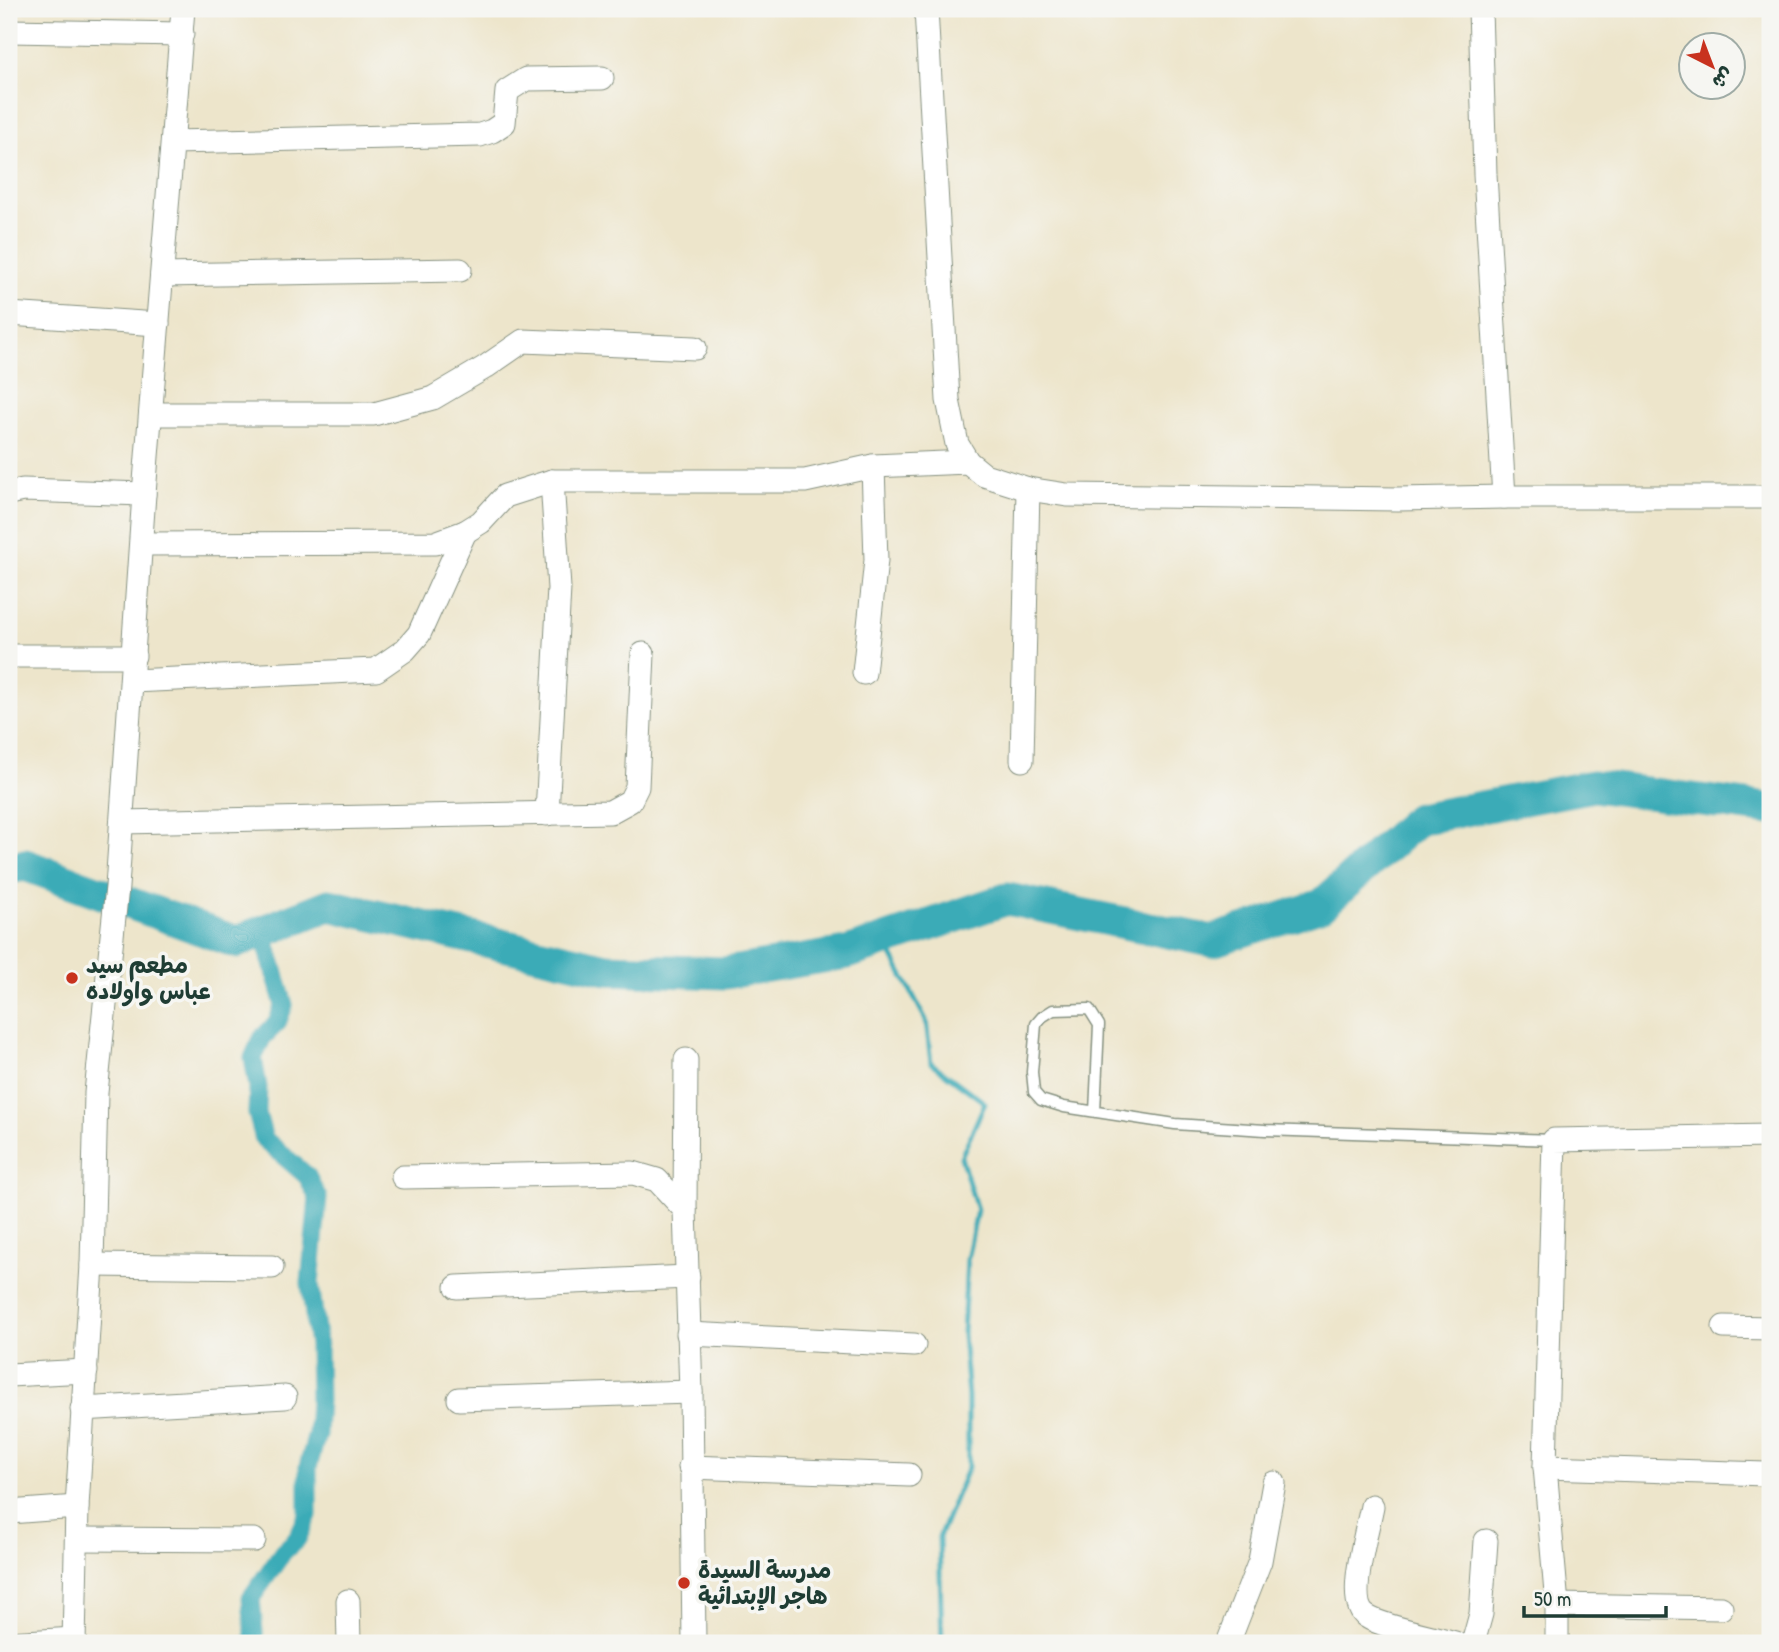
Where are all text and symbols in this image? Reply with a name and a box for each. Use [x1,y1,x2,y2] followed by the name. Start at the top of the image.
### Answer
[1678,32,1748,102] north arrow
[1707,62,1740,95] text: ش
[86,949,210,1007] place label: مطعم سيد عباس واولاده
[64,970,80,986] marker: مطعم سيد عباس واولاده
[698,1554,831,1611] place label: مدرسة السيدة هاجر الإبتدائية
[676,1575,692,1591] marker: مدرسة السيدة هاجر الإبتدائية
[1524,1575,1665,1619] scale bar
[1534,1584,1571,1613] text: 50 m

